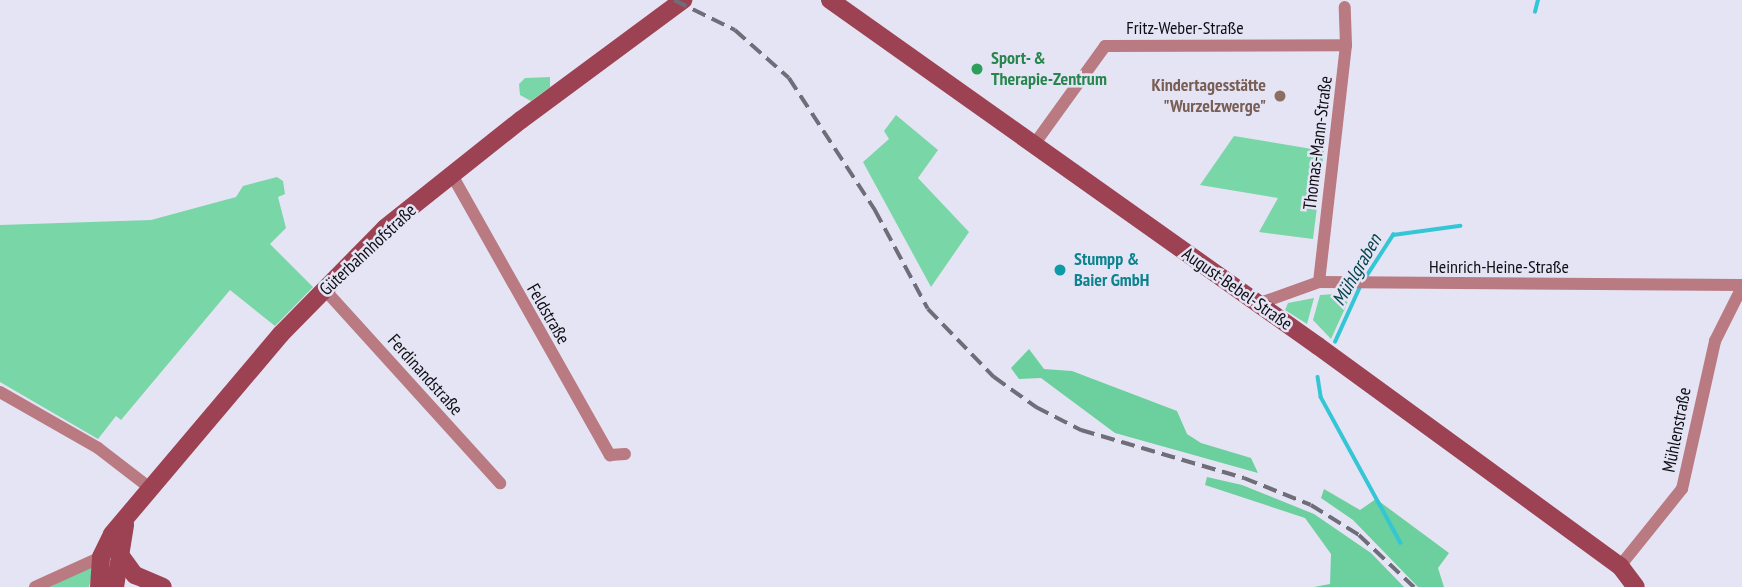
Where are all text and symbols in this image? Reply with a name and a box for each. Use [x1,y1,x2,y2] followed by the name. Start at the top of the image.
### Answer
[1126,17,1244,39] street label: Fritz-Weber-Straße
[991,48,1107,90] place label: Sport- & Therapie-Zentrum
[969,61,985,77] marker: Sport- & Therapie-Zentrum
[1151,75,1266,118] place label: Kindertagesstätte "Wurzelzwerge"
[1299,75,1337,211] street label: Thomas-Mann-Straße
[1272,88,1288,104] marker: Kindertagesstätte "Wurzelzwerge"
[315,200,421,300] street label: Güterbahnhofstraße
[1327,230,1387,310] water label: Mühlgraben
[1178,243,1296,335] street label: August-Bebel-Straße
[1074,249,1150,292] place label: Stumpp & Baier GmbH
[1429,256,1569,278] street label: Heinrich-Heine-Straße
[1052,262,1068,278] marker: Stumpp & Baier GmbH
[522,280,574,348] street label: Feldstraße
[383,330,467,420] street label: Ferdinandstraße
[1658,386,1696,474] street label: Mühlenstraße

